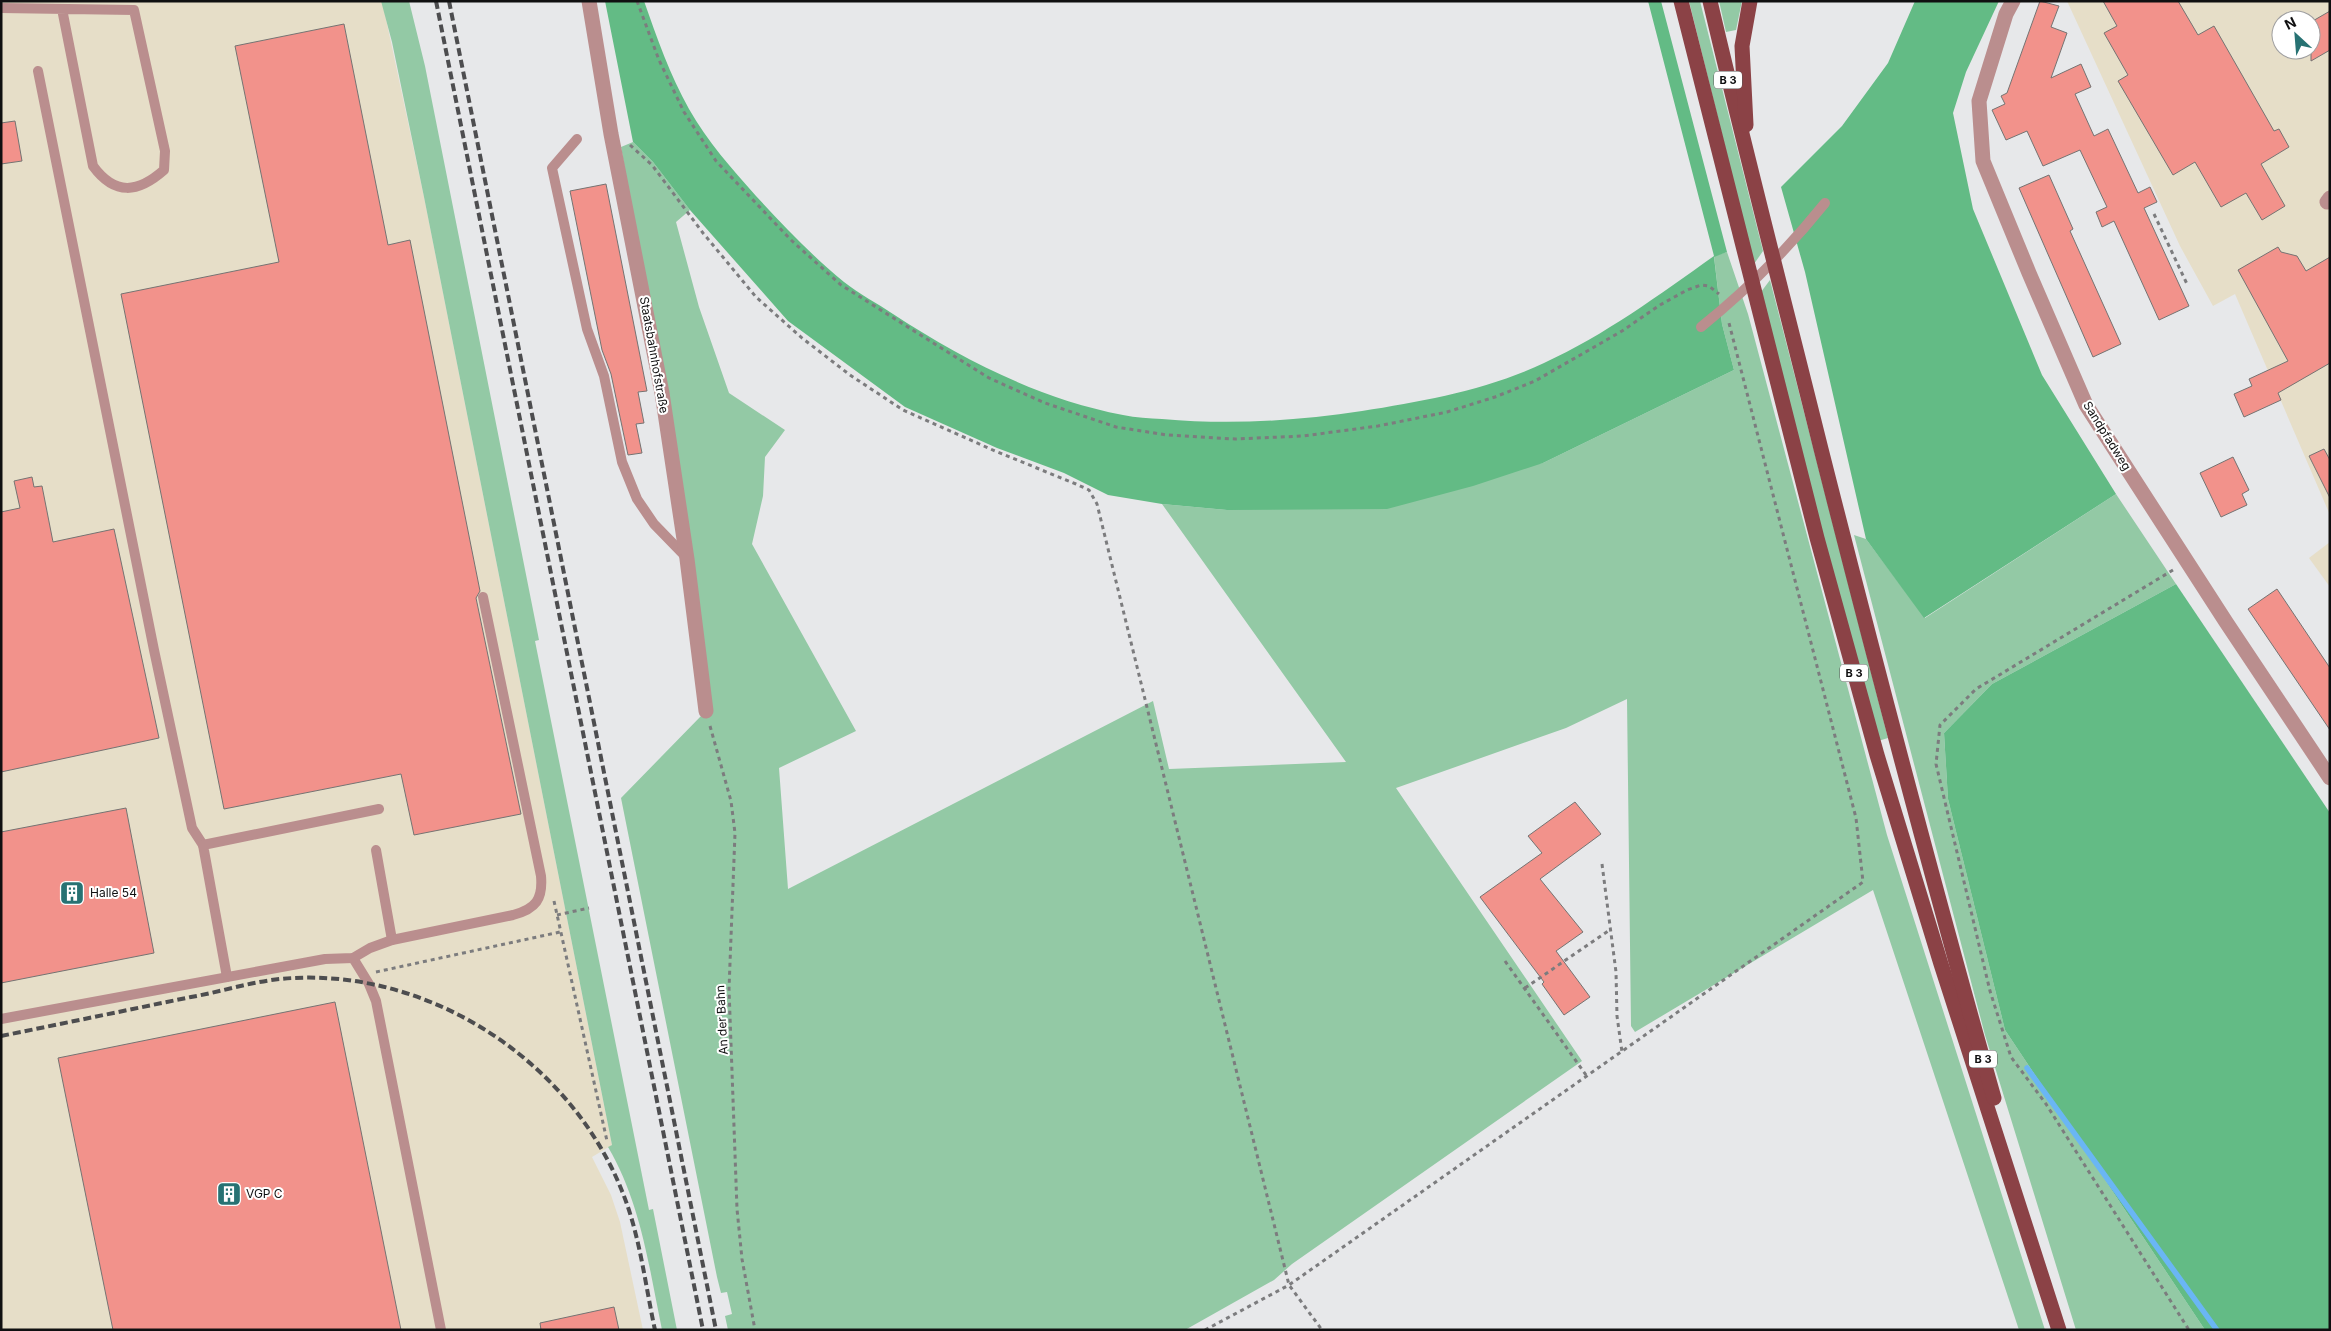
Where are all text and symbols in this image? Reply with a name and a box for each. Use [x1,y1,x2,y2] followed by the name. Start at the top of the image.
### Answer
[2271,10,2321,60] north arrow
[2282,13,2299,33] text: N
[1714,72,1742,88] road number: B 3
[637,295,672,414] street label: Staatsbahnhofstraße
[2080,398,2135,473] street label: Sandpfadweg
[1840,664,1868,681] road number: B 3
[59,880,85,906] building icon: Halle 54
[90,885,137,900] place label: Halle 54
[712,985,731,1055] street label: An der Bahn
[1969,1050,1997,1068] road number: B 3
[216,1181,242,1207] building icon: VGP C
[246,1186,283,1201] place label: VGP C

